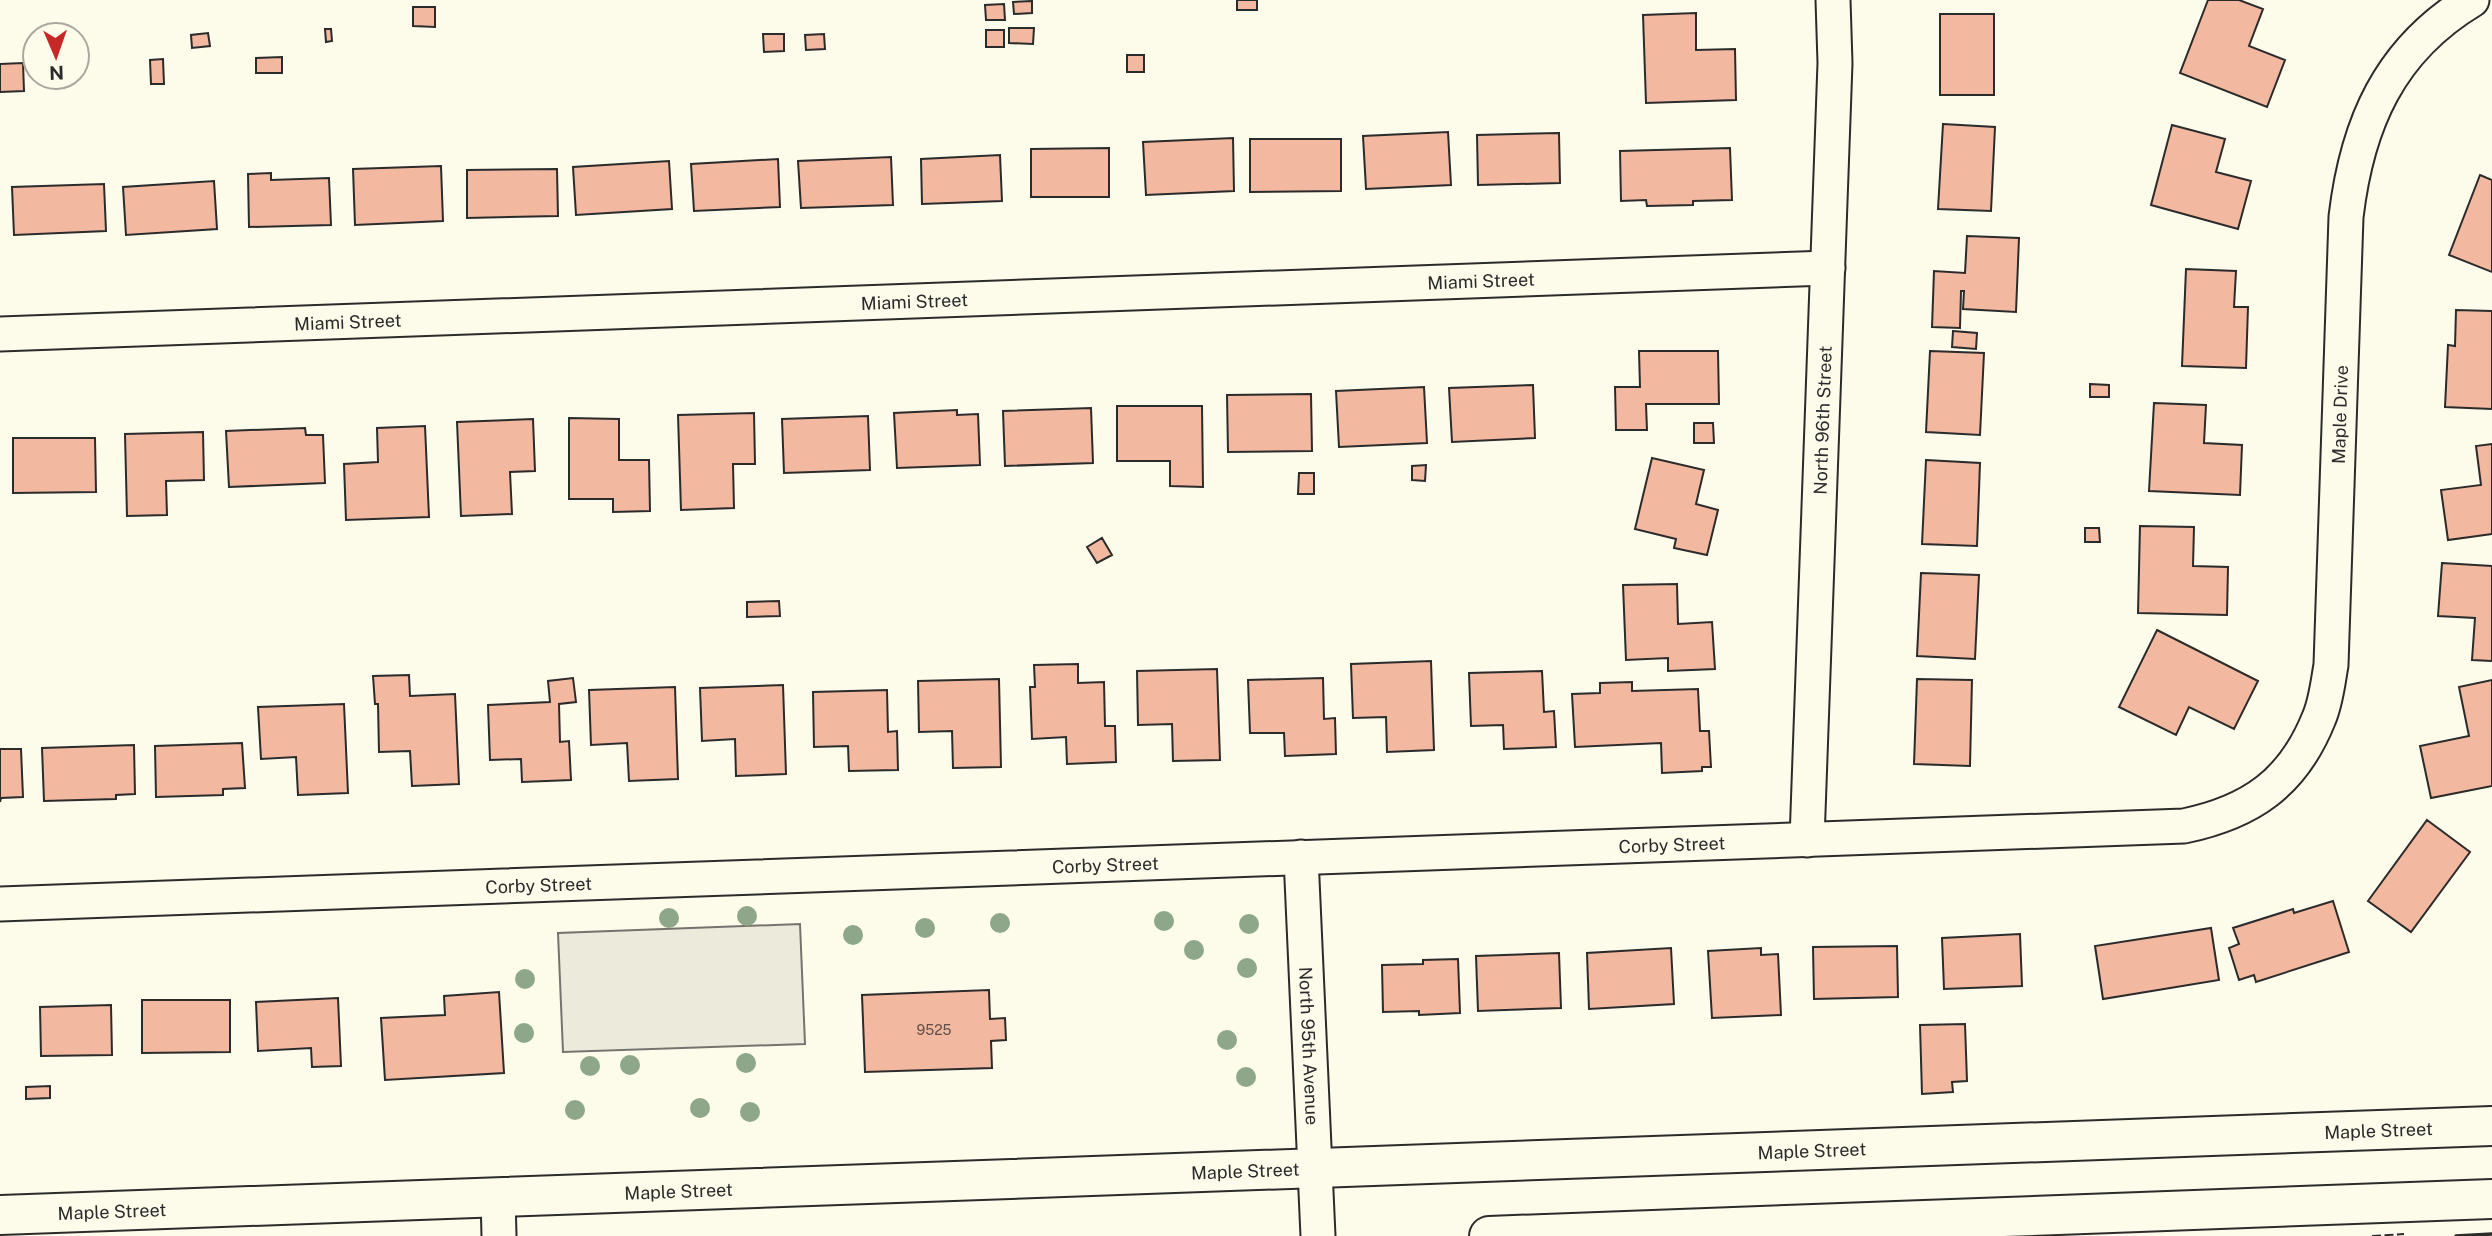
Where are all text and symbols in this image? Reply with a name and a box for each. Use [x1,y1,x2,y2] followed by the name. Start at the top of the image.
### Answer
[21,21,91,91] north arrow
[49,62,64,84] text: N
[1427,268,1535,293] street label: Miami Street
[860,289,968,313] street label: Miami Street
[294,309,402,334] street label: Miami Street
[1809,345,1835,495] street label: North 96th Street
[2327,365,2352,464] street label: Maple Drive
[1618,832,1726,857] street label: Corby Street
[1052,852,1159,877] street label: Corby Street
[485,872,592,897] street label: Corby Street
[1295,966,1324,1126] street label: North 95th Avenue
[916,1022,952,1038] house number: 9525
[2324,1118,2433,1142] street label: Maple Street
[1757,1138,1867,1163] street label: Maple Street
[1191,1158,1300,1183] street label: Maple Street
[624,1178,733,1203] street label: Maple Street
[57,1199,167,1223] street label: Maple Street

